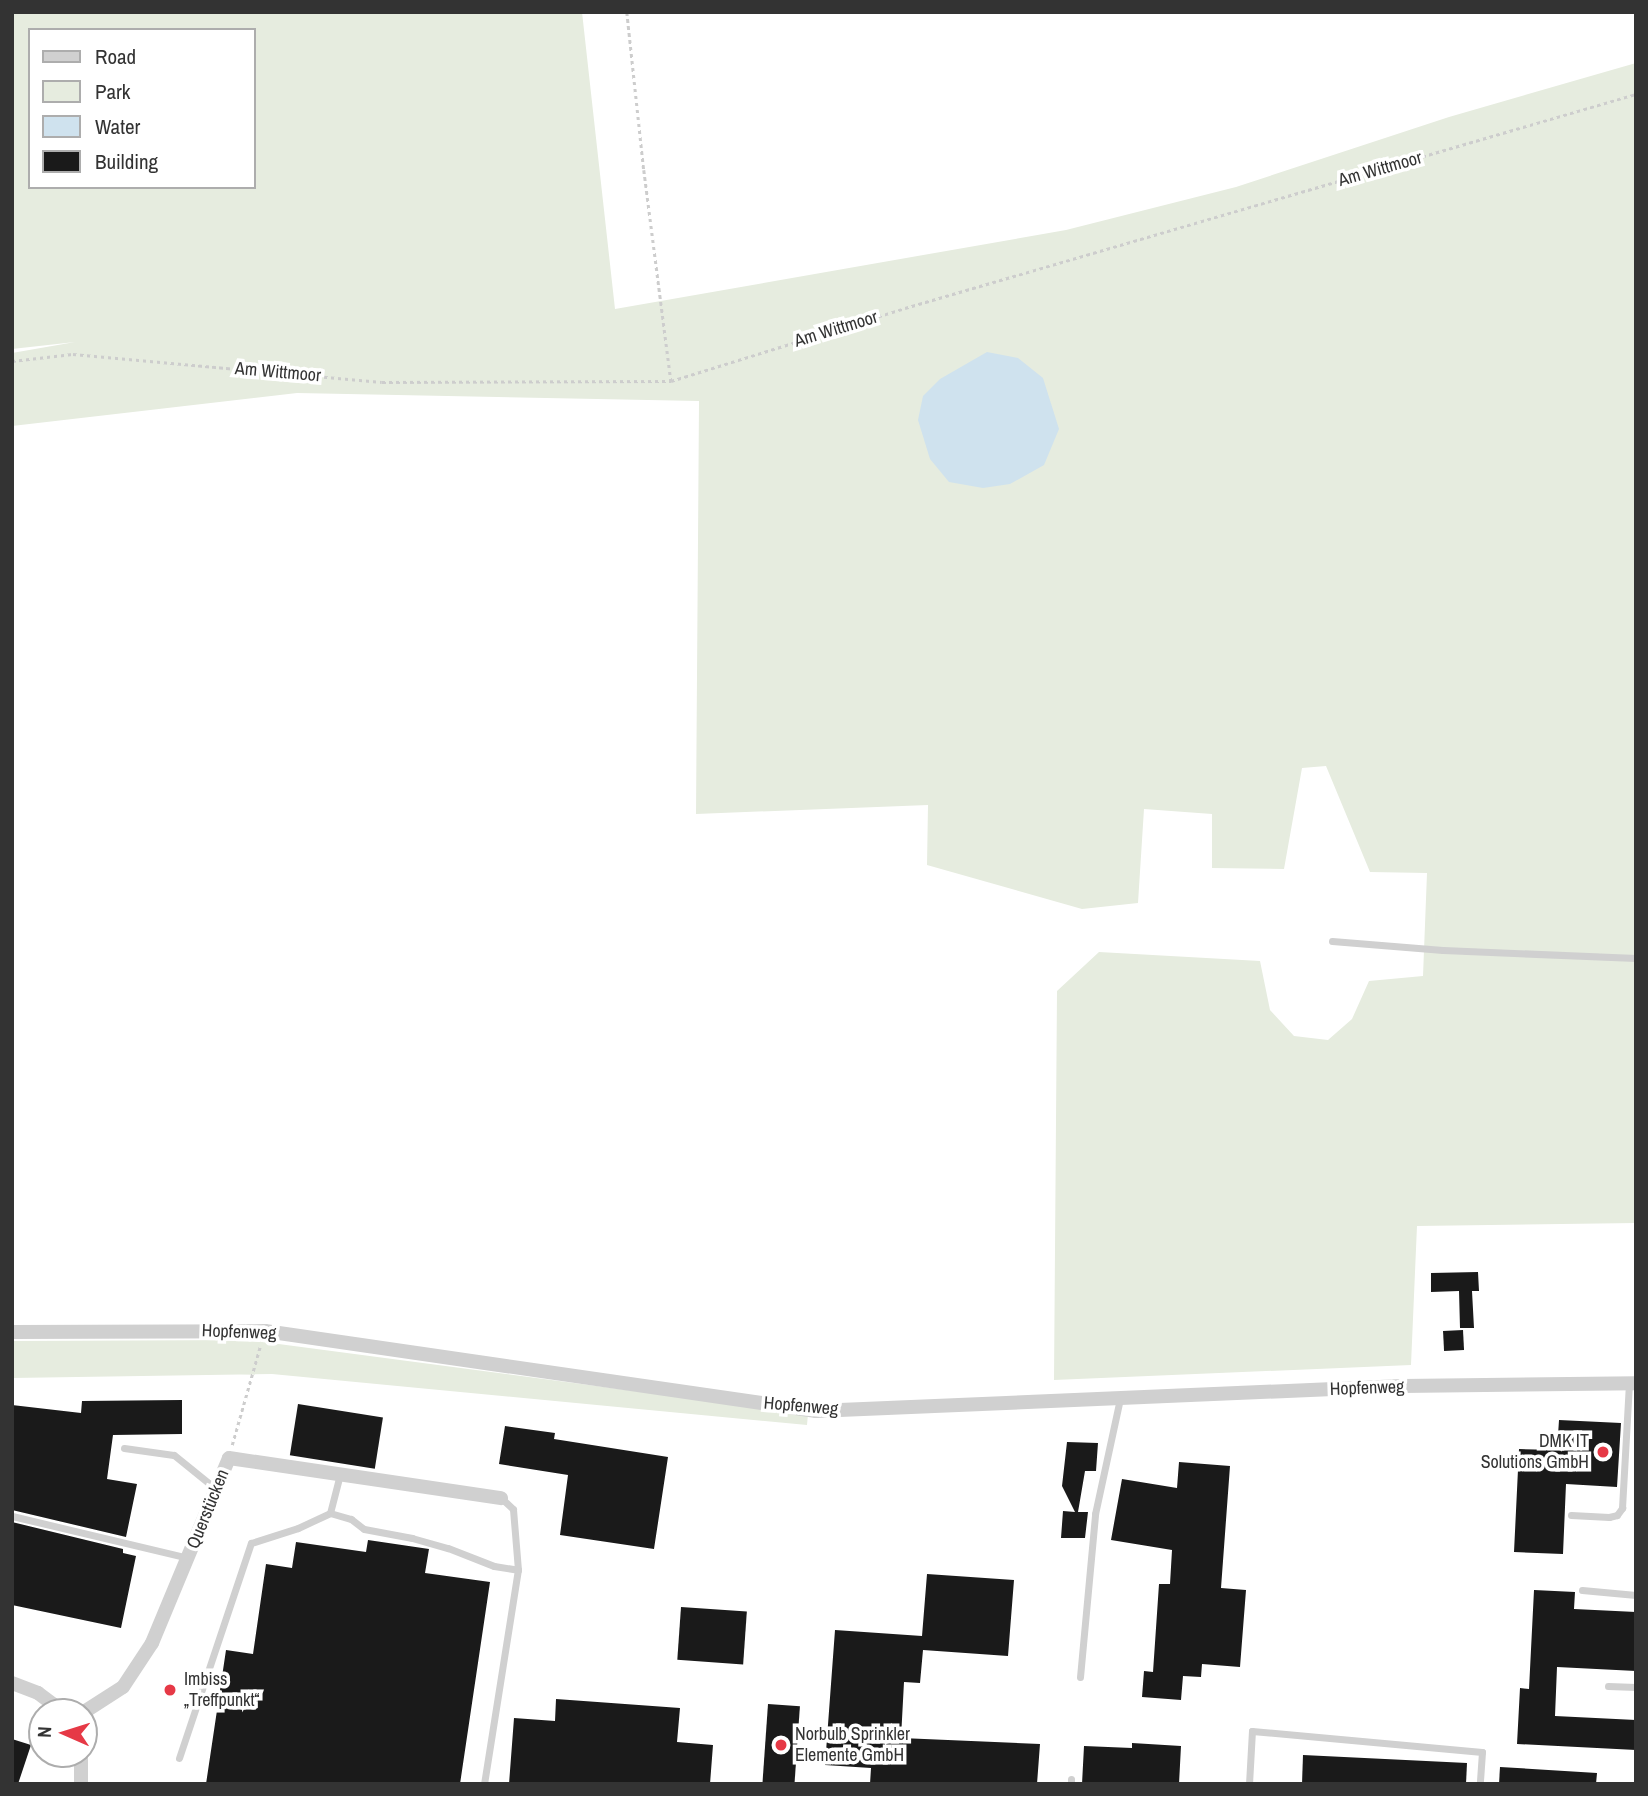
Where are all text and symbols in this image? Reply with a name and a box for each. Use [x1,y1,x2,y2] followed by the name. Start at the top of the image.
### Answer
[28,28,256,189] legend
[95,42,136,71] text: Road
[95,77,130,106] text: Park
[95,112,140,141] text: Water
[95,147,158,176] text: Building
[1336,147,1424,191] street label: Am Wittmoor
[792,306,880,352] street label: Am Wittmoor
[234,357,322,387] street label: Am Wittmoor
[201,1320,277,1344] street label: Hopfenweg
[1329,1376,1405,1400] street label: Hopfenweg
[763,1392,839,1420] street label: Hopfenweg
[1481,1431,1589,1474] place label: DMK IT Solutions GmbH
[1595,1444,1611,1460] marker: DMK IT Solutions GmbH
[182,1466,234,1552] street label: Querstücken
[184,1669,259,1712] place label: Imbiss „Treffpunkt“
[162,1682,178,1698] marker: Imbiss „Treffpunkt“
[28,1698,98,1768] north arrow
[795,1724,910,1766] place label: Norbulb Sprinkler Elemente GmbH
[31,1726,57,1738] text: N
[773,1737,789,1753] marker: Norbulb Sprinkler Elemente GmbH

